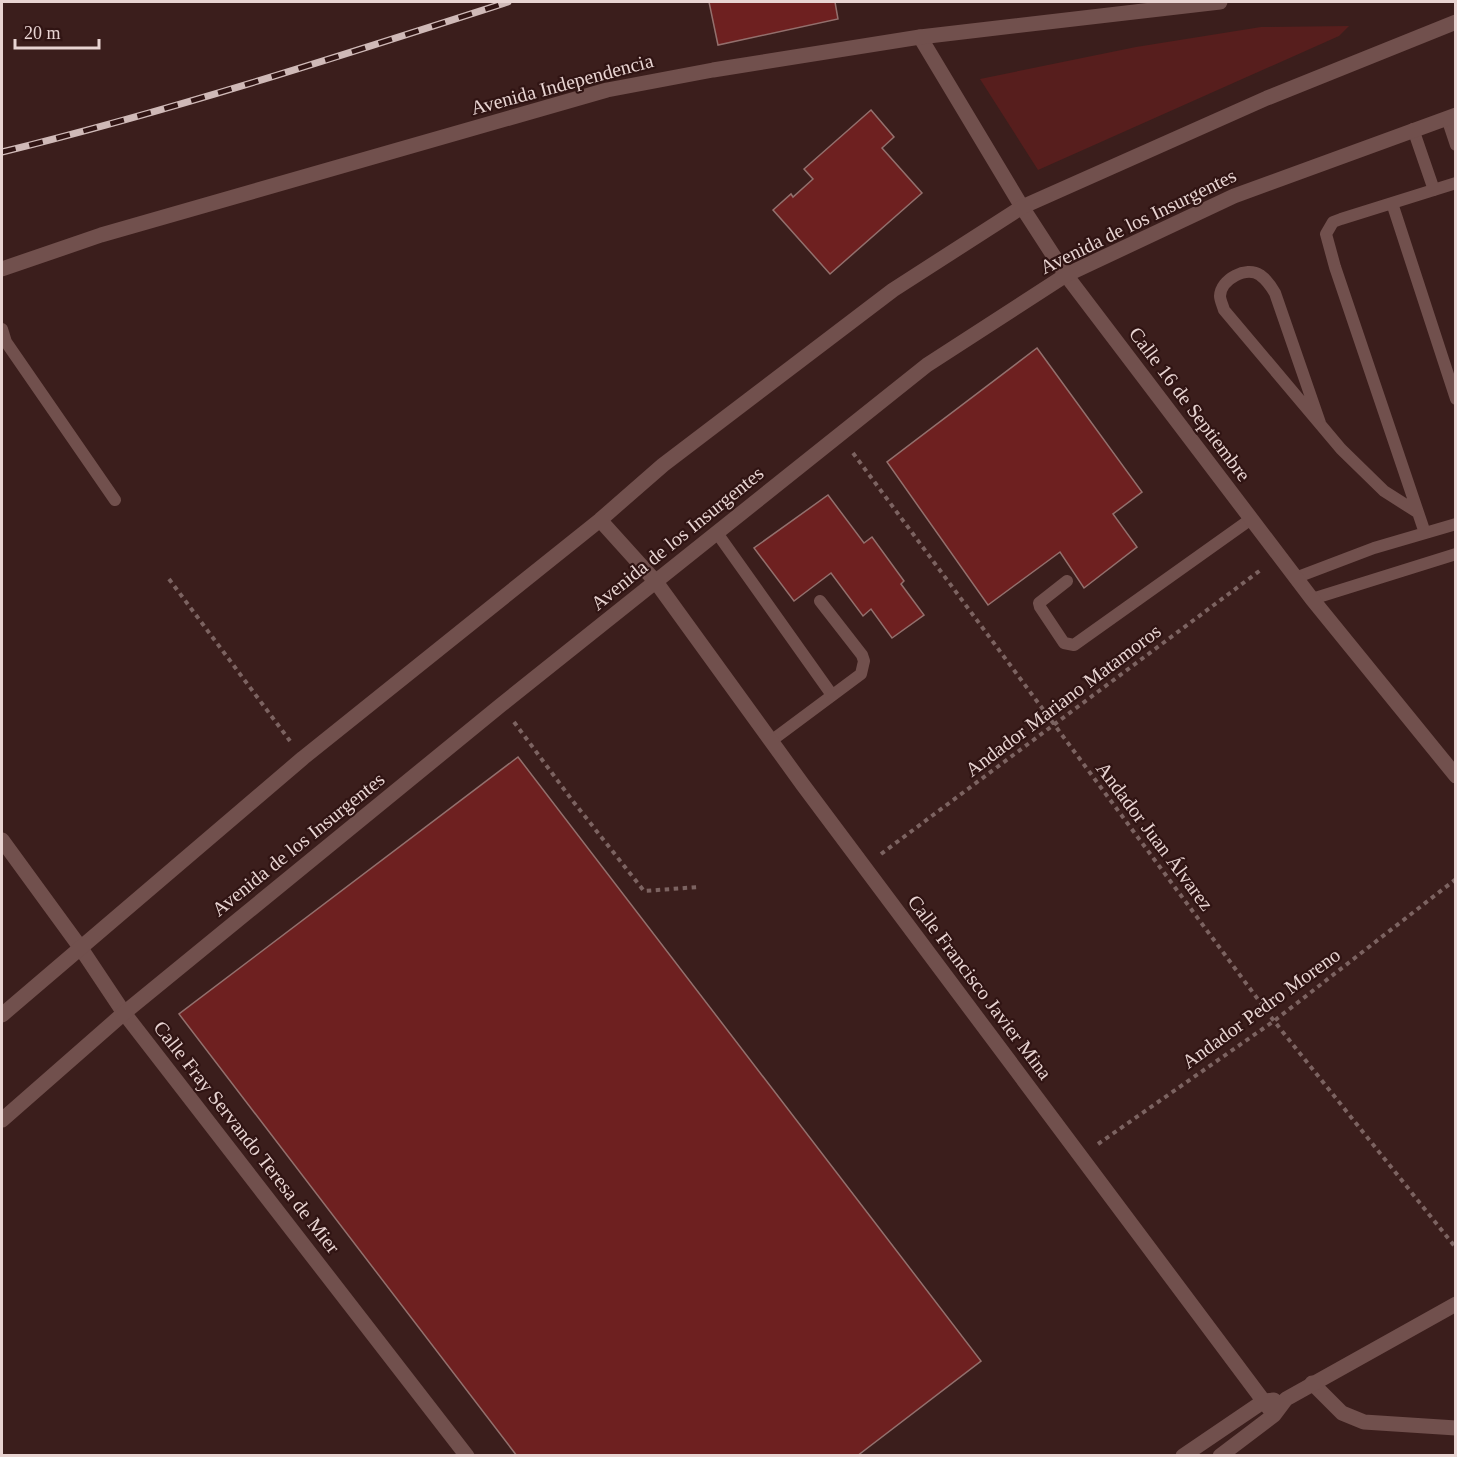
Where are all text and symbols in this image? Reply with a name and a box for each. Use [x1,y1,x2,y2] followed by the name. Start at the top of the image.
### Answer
[15,12,99,50] scale bar
[24,23,61,43] text: 20 m
[468,49,656,120] street label: Avenida Independencia
[1036,164,1240,279] street label: Avenida de los Insurgentes
[1124,323,1255,486] street label: Calle 16 de Septiembre
[586,462,768,615] street label: Avenida de los Insurgentes
[961,619,1165,781] street label: Andador Mariano Matamoros
[1092,758,1218,915] street label: Andador Juan Álvarez
[207,768,389,921] street label: Avenida de los Insurgentes
[904,891,1057,1084] street label: Calle Francisco Javier Mina
[1178,943,1344,1073] street label: Andador Pedro Moreno
[149,1016,345,1258] street label: Calle Fray Servando Teresa de Mier

